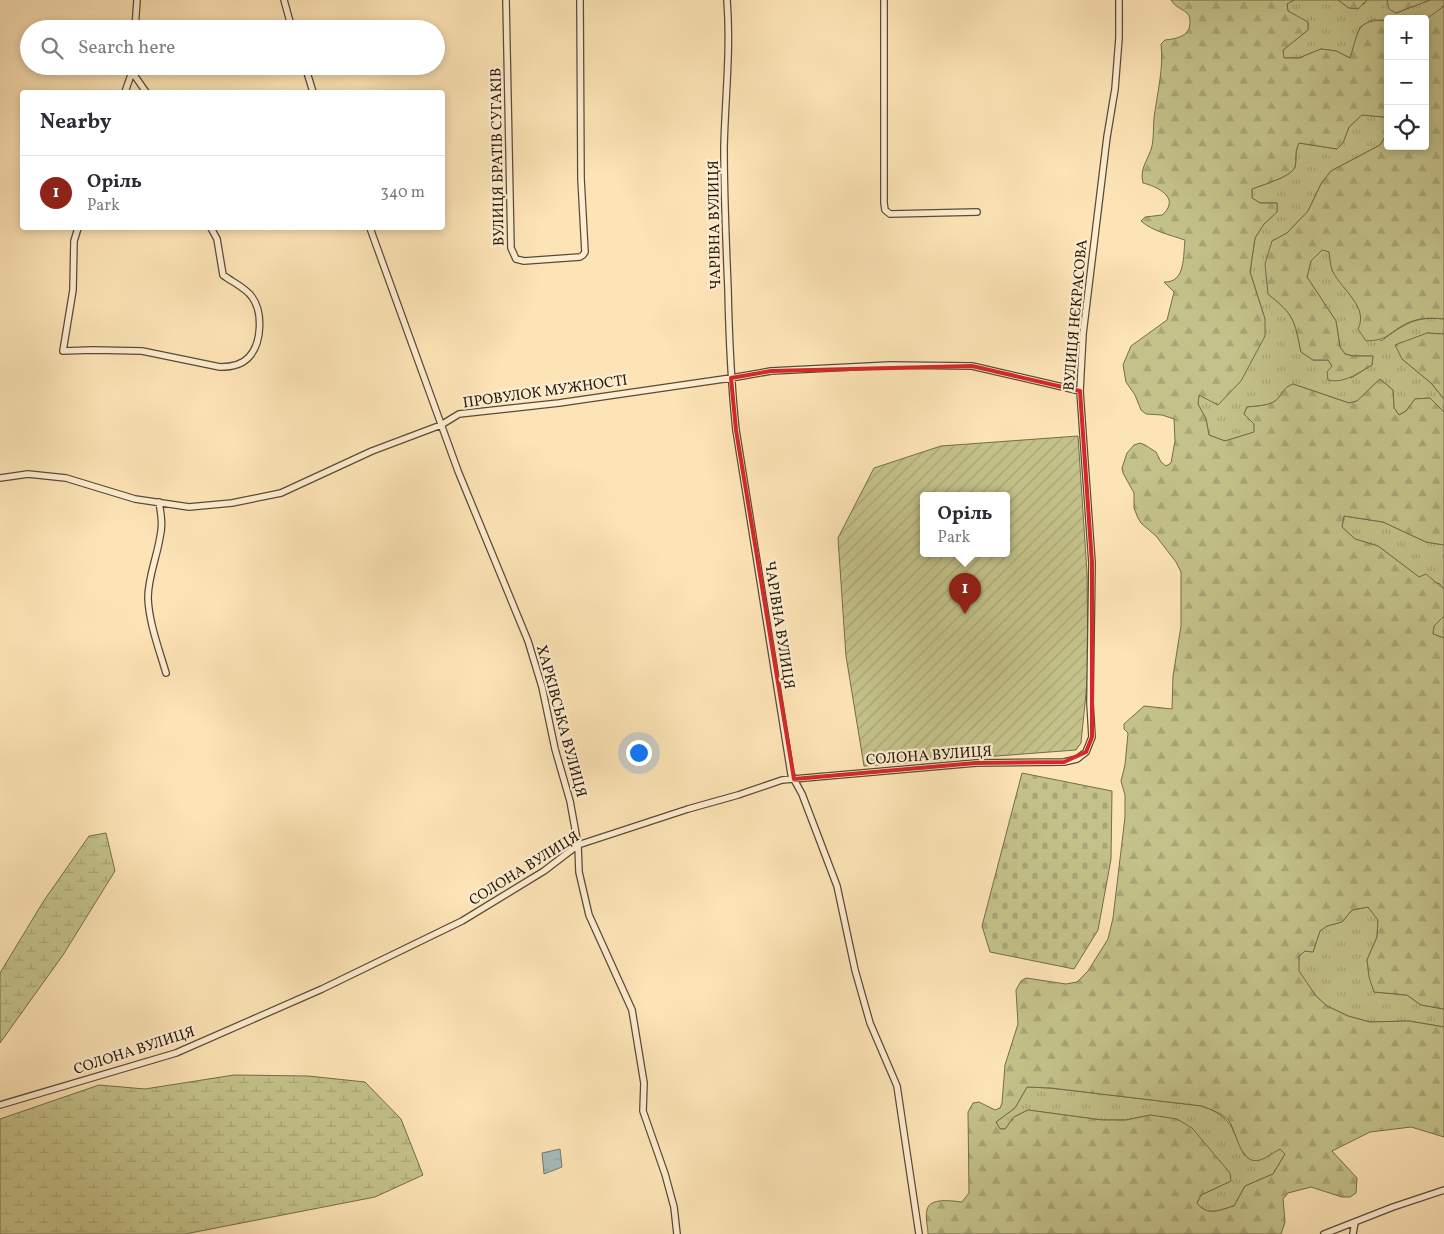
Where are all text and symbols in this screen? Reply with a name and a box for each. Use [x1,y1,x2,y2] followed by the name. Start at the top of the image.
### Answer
[1384,15,1429,150] map controls
[1384,15,1429,60] button: +
[20,20,445,75] search box
[38,34,66,62] icon: search
[78,35,175,61] text: Search here
[1384,60,1429,105] button: −
[486,68,511,246] street label: ВУЛИЦЯ БРАТІВ СУГАКІВ
[1384,105,1429,150] button: locate
[40,108,111,137] text: Nearby
[704,160,727,290] street label: ЧАРІВНА ВУЛИЦЯ
[87,169,142,195] text: Оріль
[53,182,59,204] text: 1
[381,182,425,204] text: 340 m
[87,195,120,217] text: Park
[1059,238,1094,392] street label: ВУЛИЦЯ НЄКРАСОВА
[461,371,629,414] street label: ПРОВУЛОК МУЖНОСТІ
[920,492,1010,557] popup
[938,501,992,527] text: Оріль
[938,527,970,549] text: Park
[758,560,799,691] street label: ЧАРІВНА ВУЛИЦЯ
[949,573,981,614] pin: 1
[530,643,591,800] street label: ХАРКІВСЬКА ВУЛИЦЯ
[626,740,652,766] your location
[865,742,993,771] street label: СОЛОНА ВУЛИЦЯ
[466,827,584,912] street label: СОЛОНА ВУЛИЦЯ
[71,1022,198,1081] street label: СОЛОНА ВУЛИЦЯ

